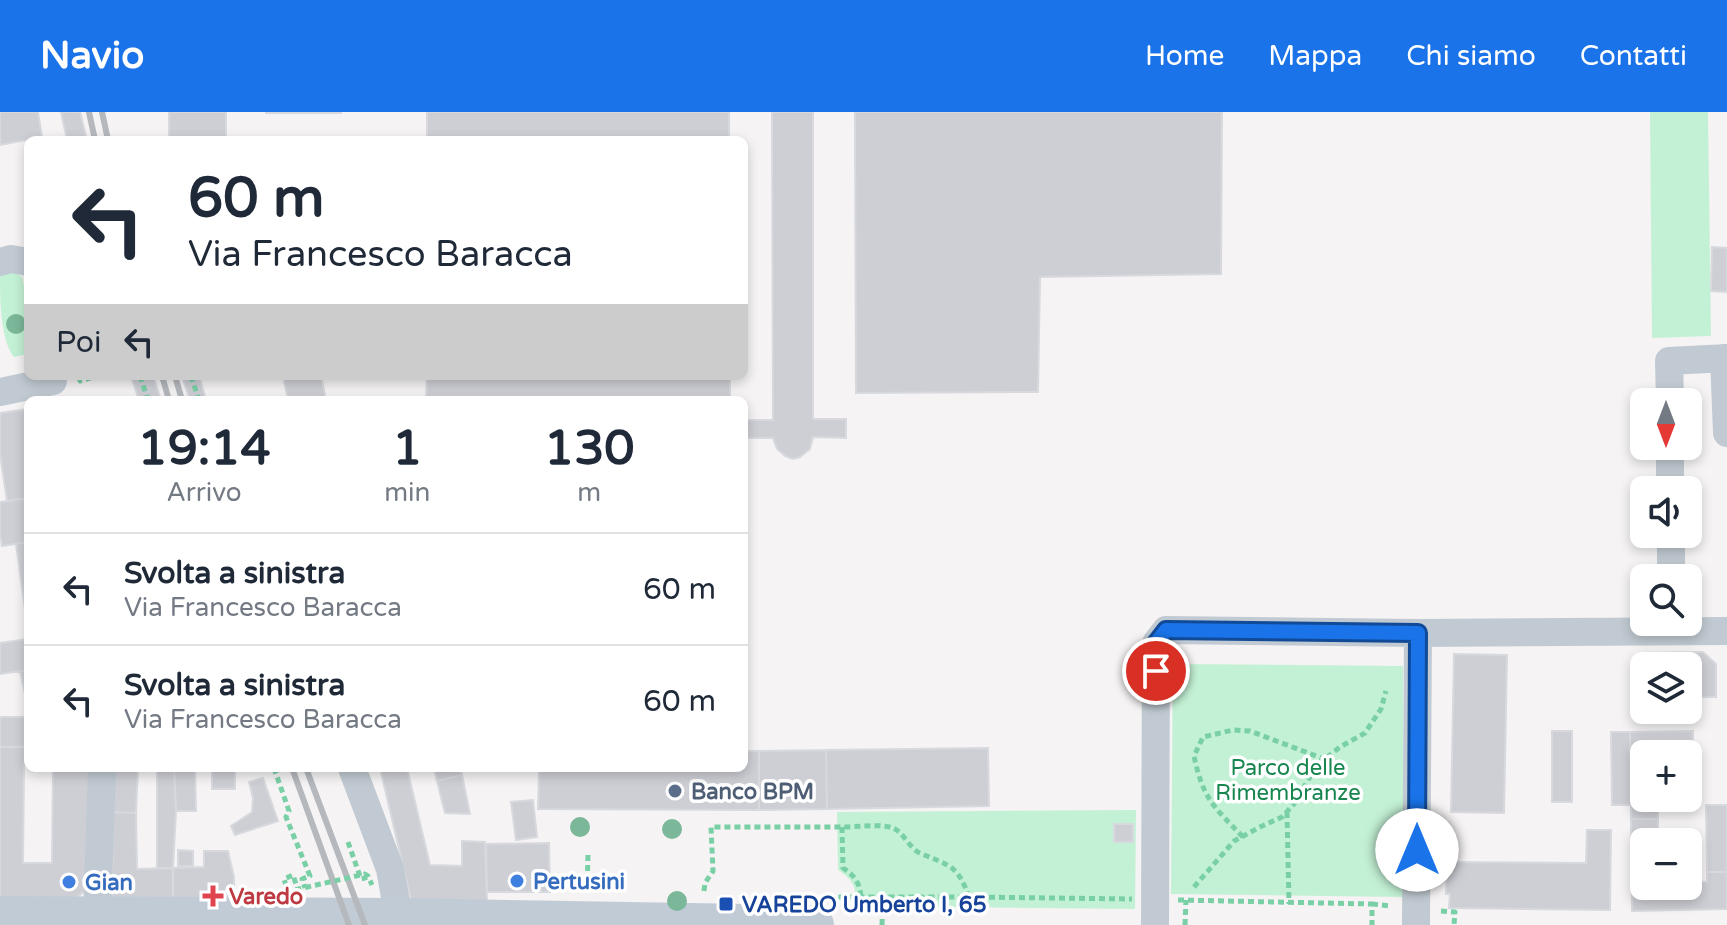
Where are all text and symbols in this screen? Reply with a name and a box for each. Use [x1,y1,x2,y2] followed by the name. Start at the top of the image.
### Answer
[40,33,144,79] text: Navio
[1145,39,1224,73] text: Home
[1268,39,1362,73] text: Mappa
[1406,39,1536,73] text: Chi siamo
[1580,39,1687,73] text: Contatti
[188,165,324,232] text: 60 m
[56,168,160,272] icon: left
[188,233,573,276] text: Via Francesco Baracca
[117,320,161,364] icon: left
[56,324,101,361] text: Poi
[1630,388,1702,460] north arrow
[1630,388,1702,900] map controls
[138,420,271,478] text: 19:14
[392,420,422,478] text: 1
[544,420,634,478] text: 130
[1630,476,1702,548] button: sound
[167,477,242,508] text: Arrivo
[384,477,430,508] text: min
[577,477,601,508] text: m
[124,555,345,592] text: Svolta a sinistra
[1630,564,1702,636] button: search
[56,567,100,611] icon: left
[643,571,716,608] text: 60 m
[124,592,402,623] text: Via Francesco Baracca
[1122,637,1190,705] pin
[1134,649,1178,693] icon: arrive
[1630,652,1702,724] button: layers
[124,667,345,704] text: Svolta a sinistra
[56,679,100,723] icon: left
[643,683,716,720] text: 60 m
[124,704,402,735] text: Via Francesco Baracca
[1630,740,1702,812] button: +
[1215,755,1361,806] park label: Parco delle Rimembranze
[691,779,814,805] place label: Banco BPM
[666,782,684,800] marker: Banco BPM
[1375,808,1459,892] position arrow
[1630,828,1702,900] button: −
[533,869,625,895] place label: Pertusini
[85,870,133,896] place label: Gian
[508,872,526,890] marker: Pertusini
[60,873,78,891] marker: Gian
[229,884,303,910] place label: Varedo
[204,887,222,905] marker: Varedo
[742,892,986,918] place label: VAREDO Umberto I, 65
[717,895,735,913] marker: VAREDO Umberto I, 65

